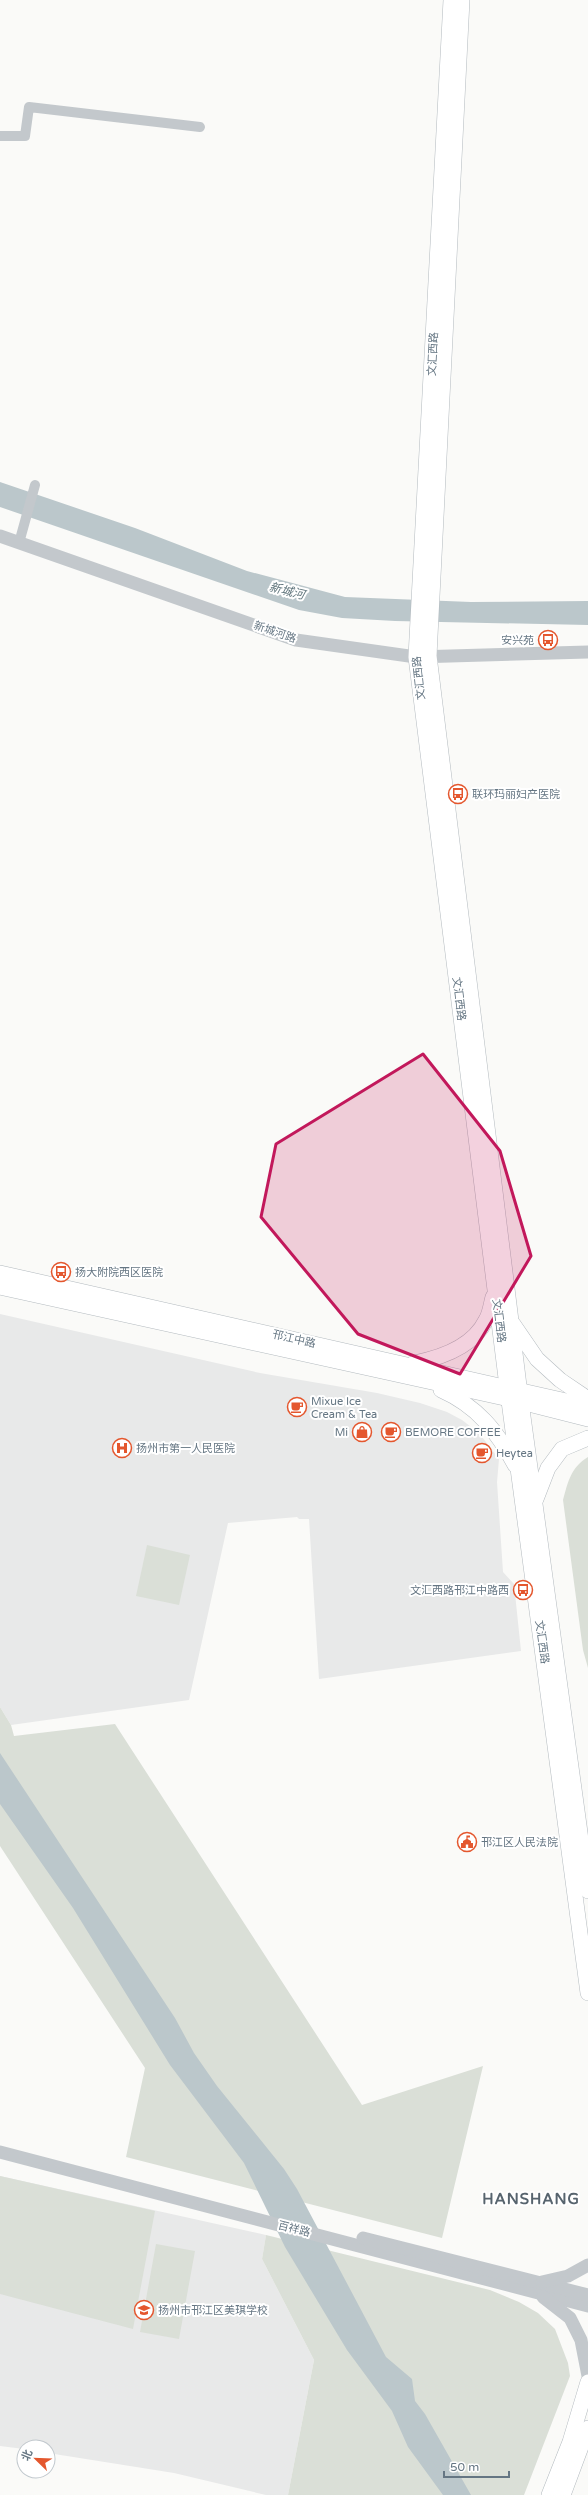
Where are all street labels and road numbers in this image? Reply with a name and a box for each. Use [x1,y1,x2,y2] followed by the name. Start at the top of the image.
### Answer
[425,332,441,376] street label: 文汇西路
[252,619,298,645] street label: 新城河路
[410,655,428,701] street label: 文汇西路
[450,976,468,1022] street label: 文汇西路
[490,1298,508,1344] street label: 文汇西路
[271,1328,317,1350] street label: 邗江中路
[533,1619,551,1665] street label: 文汇西路
[276,2219,312,2239] street label: 百祥路

